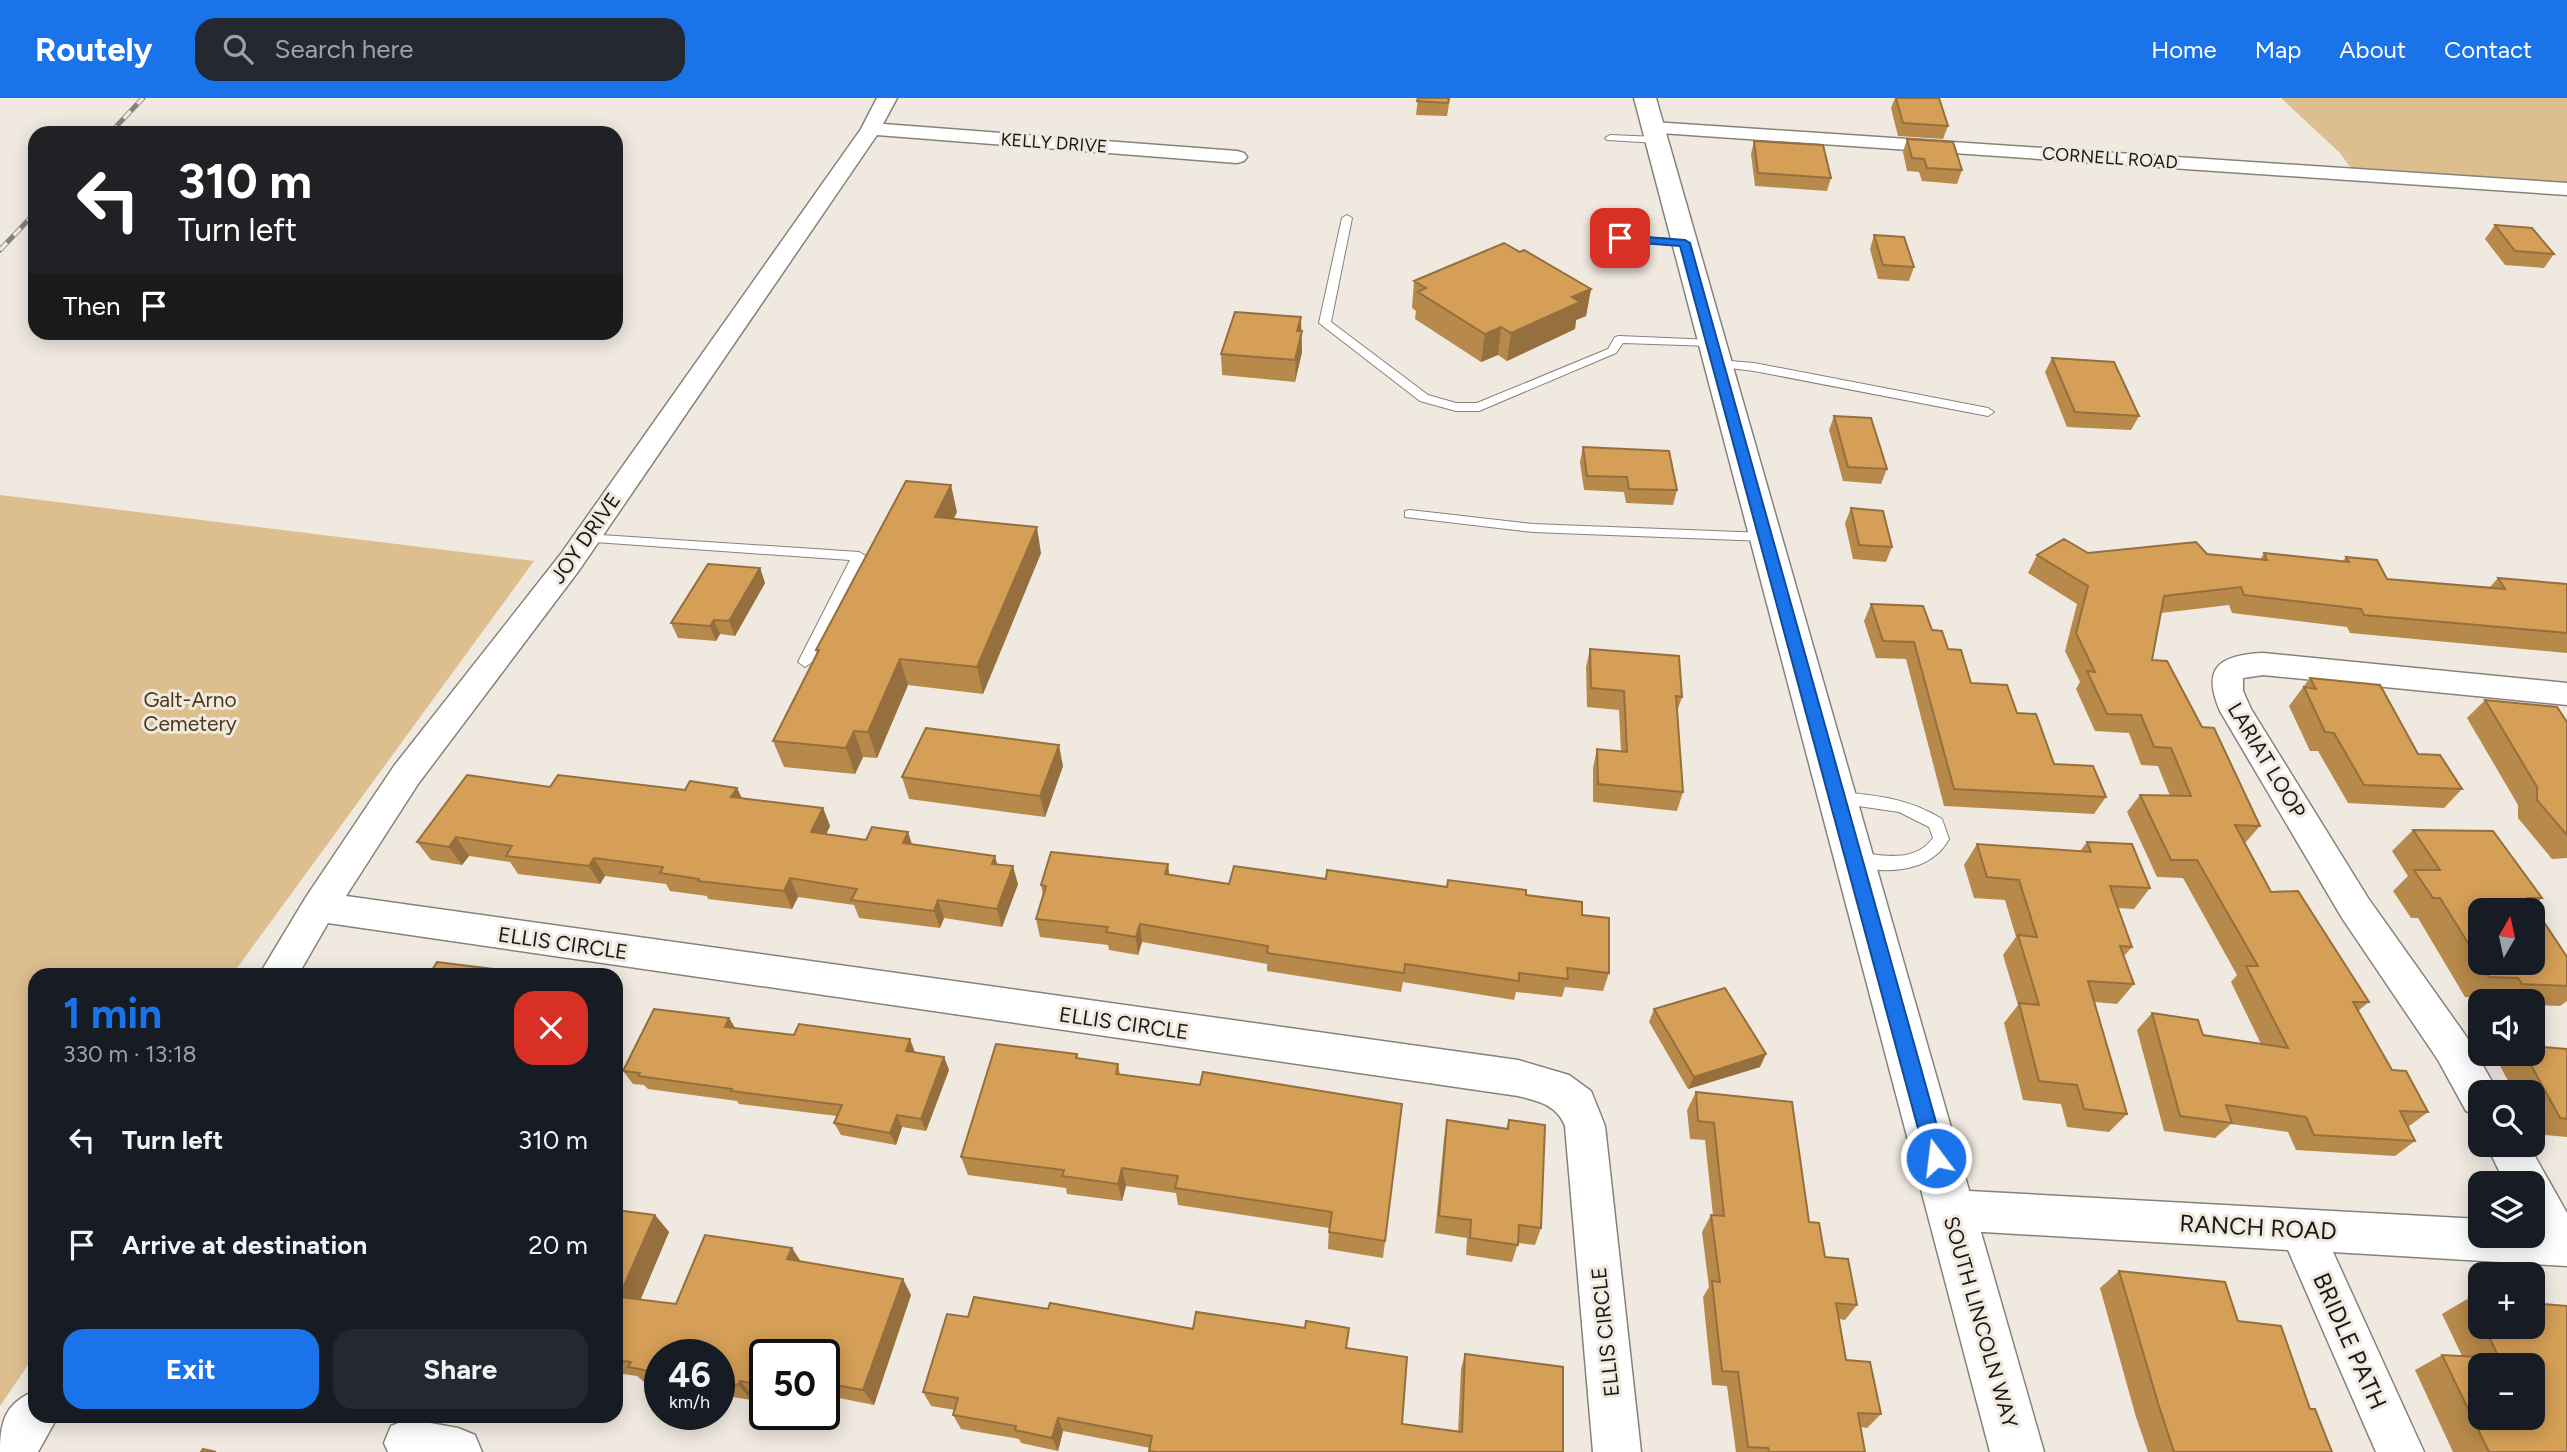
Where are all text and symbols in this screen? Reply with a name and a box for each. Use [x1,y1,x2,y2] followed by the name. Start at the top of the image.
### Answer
[195,18,685,81] search box
[35,30,153,69] text: Routely
[219,30,257,68] icon: search
[275,33,414,65] text: Search here
[2151,35,2217,64] text: Home
[2255,35,2301,64] text: Map
[2339,35,2406,64] text: About
[2444,35,2532,64] text: Contact
[1000,128,1108,158] street label: KELLY DRIVE
[2042,142,2178,174] street label: CORNELL ROAD
[178,151,312,210] text: 310 m
[63,154,154,245] icon: left
[1590,208,1650,268] pin
[178,211,297,249] text: Turn left
[1601,219,1639,257] icon: arrive
[135,287,173,325] icon: arrive
[63,290,121,322] text: Then
[545,488,625,588] street label: JOY DRIVE
[143,687,237,736] park label: Galt-Arno Cemetery
[2223,698,2311,822] street label: LARIAT LOOP
[2468,898,2544,975] north arrow
[2468,898,2545,1430] map controls
[497,922,629,964] street label: ELLIS CIRCLE
[63,988,162,1039] text: 1 min
[2468,989,2545,1066] button: sound
[514,991,588,1065] button: close
[1058,1002,1190,1044] street label: ELLIS CIRCLE
[63,1040,197,1068] text: 330 m · 13:18
[2468,1080,2545,1157] button: search
[63,1121,101,1159] icon: left
[1899,1121,1973,1195] position arrow
[122,1124,223,1156] text: Turn left
[518,1124,588,1156] text: 310 m
[2468,1171,2545,1248] button: layers
[2179,1208,2337,1246] street label: RANCH ROAD
[1939,1213,2023,1431] street label: SOUTH LINCOLN WAY
[63,1226,101,1264] icon: arrive
[122,1229,367,1261] text: Arrive at destination
[528,1229,588,1261] text: 20 m
[2468,1262,2545,1339] button: +
[1586,1266,1624,1398] street label: ELLIS CIRCLE
[2307,1268,2393,1414] street label: BRIDLE PATH
[63,1329,319,1409] button: Exit
[333,1329,588,1409] button: Share
[749,1339,840,1430] speed limit sign: 50
[2468,1353,2545,1430] button: −
[668,1354,711,1396] text: 46
[669,1391,710,1413] text: km/h

